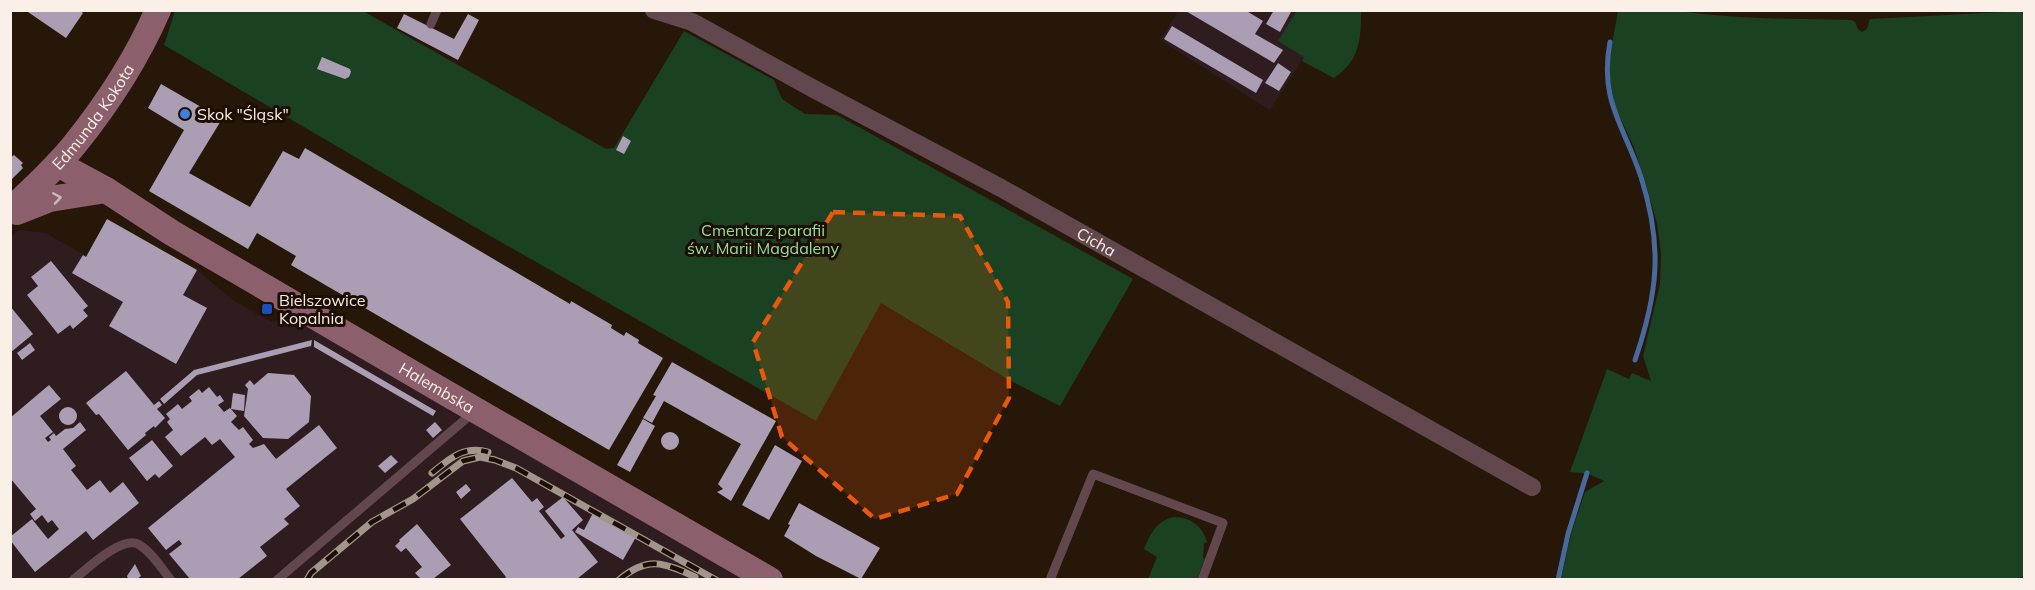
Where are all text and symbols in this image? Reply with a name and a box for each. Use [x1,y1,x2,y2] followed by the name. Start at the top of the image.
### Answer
[47,60,138,174] street label: Edmunda Kokota
[197,104,289,124] place label: Skok "Śląsk"
[178,107,192,121] marker: Skok "Śląsk"
[52,192,62,205] one-way arrow
[687,220,840,258] park label: Cmentarz parafii św. Marii Magdaleny
[1073,223,1119,261] street label: Cicha
[279,290,365,328] place label: Bielszowice Kopalnia
[260,302,274,316] marker: Bielszowice Kopalnia
[396,358,478,417] street label: Halembska

